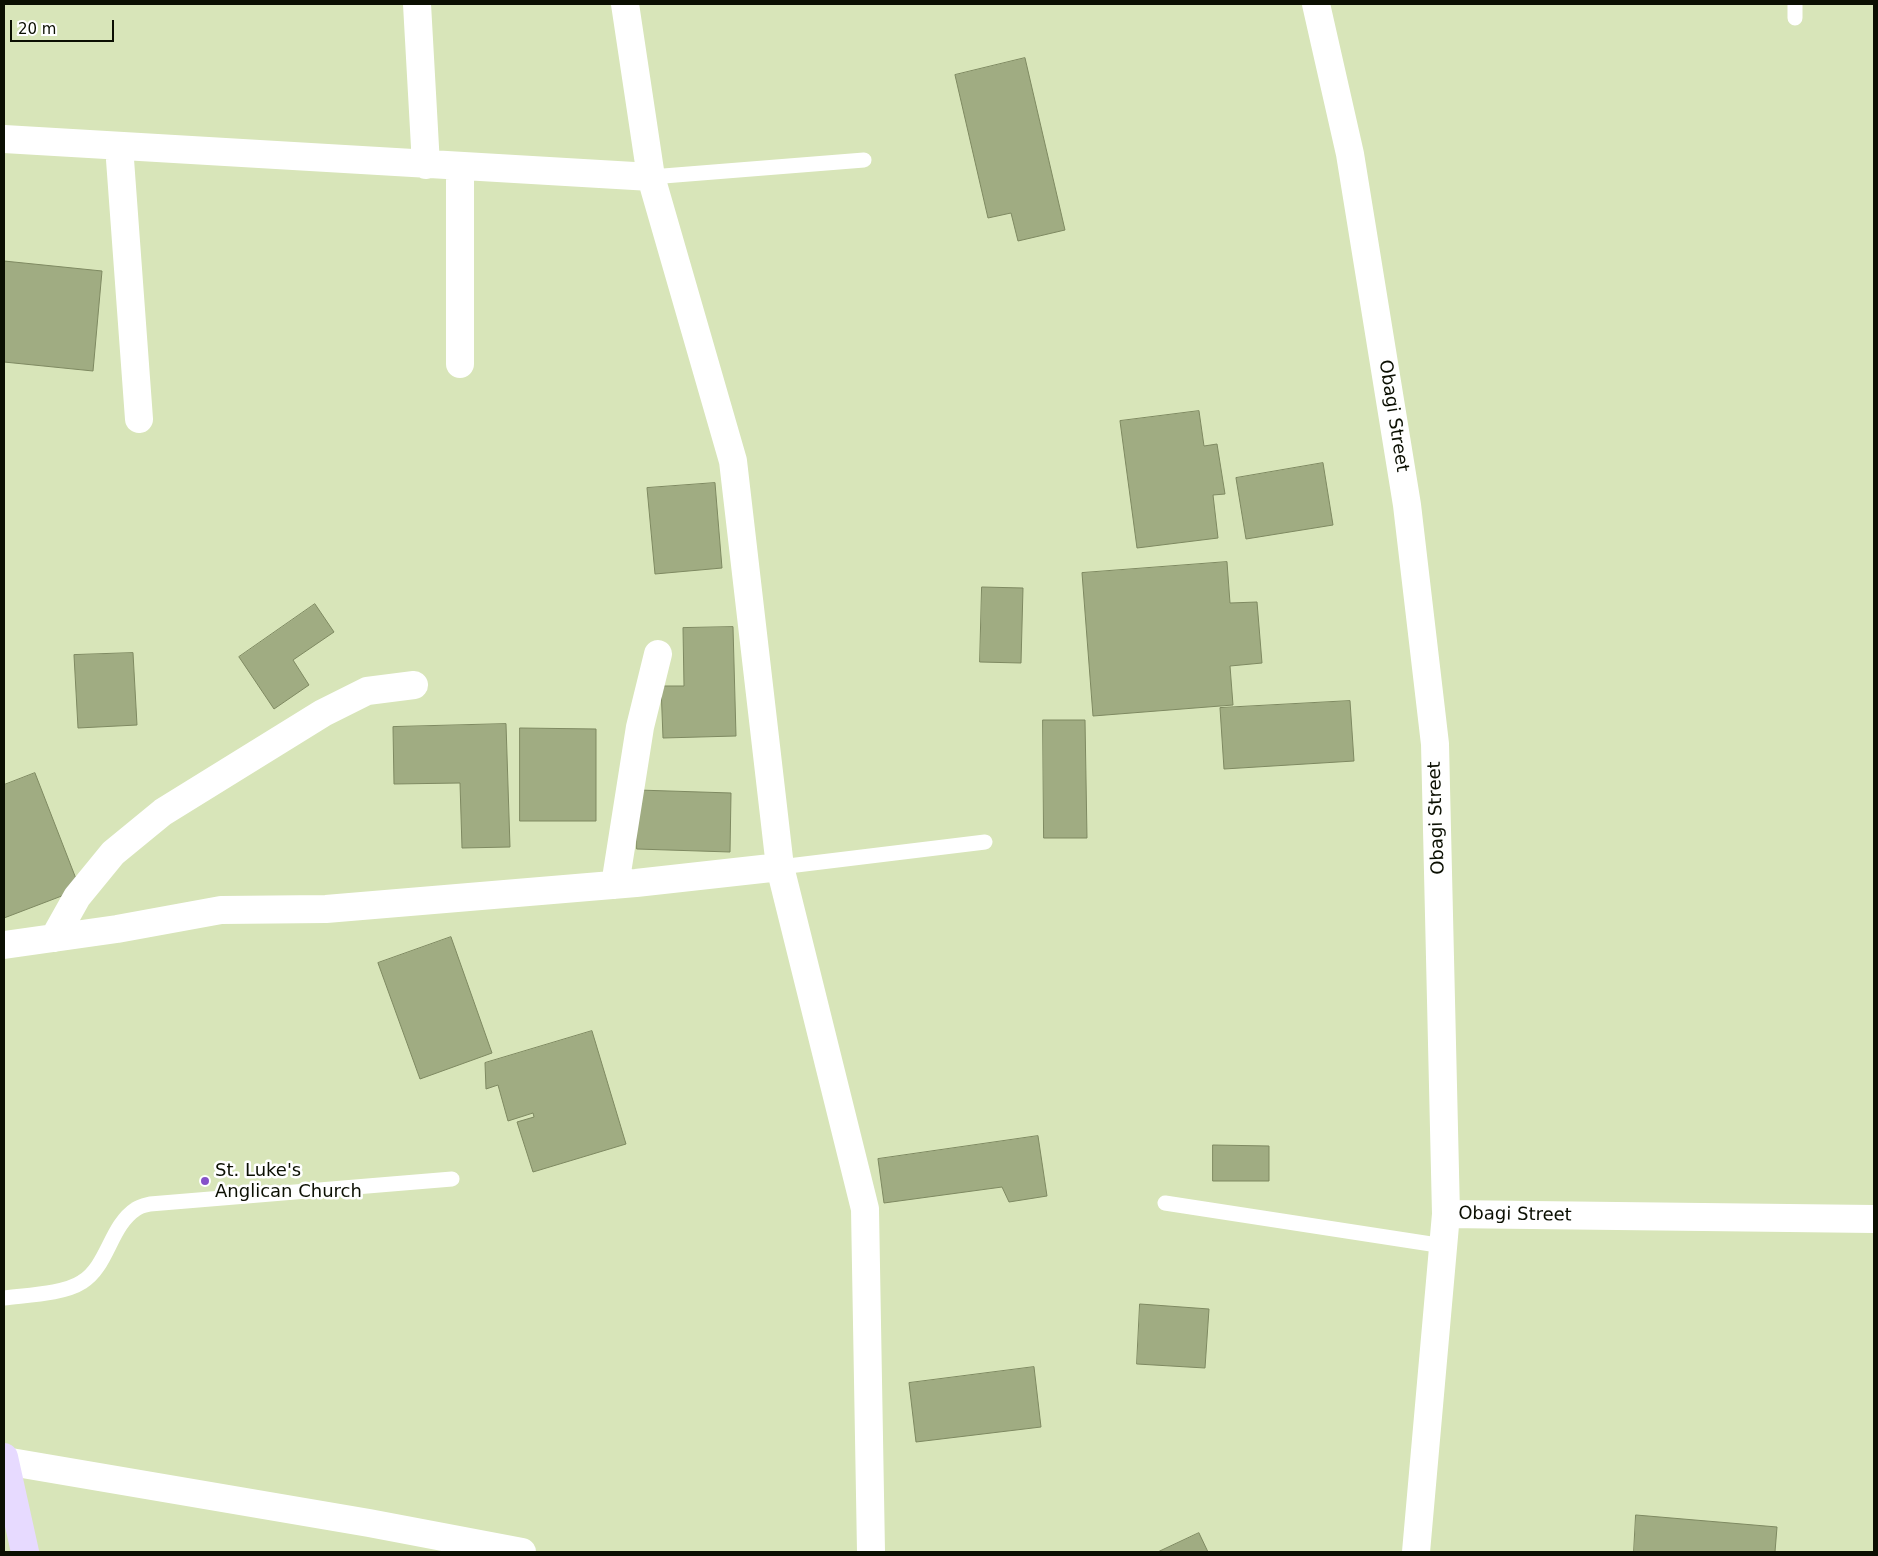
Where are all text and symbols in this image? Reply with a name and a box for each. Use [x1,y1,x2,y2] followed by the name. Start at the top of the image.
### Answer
[12,10,116,42] scale bar
[18,20,56,38] text: 20 m
[1373,358,1413,474] street label: Obagi Street
[1424,761,1450,875] street label: Obagi Street
[215,1160,362,1202] place label: St. Luke's Anglican Church
[199,1175,211,1187] marker: St. Luke's Anglican Church
[1458,1203,1572,1227] street label: Obagi Street

